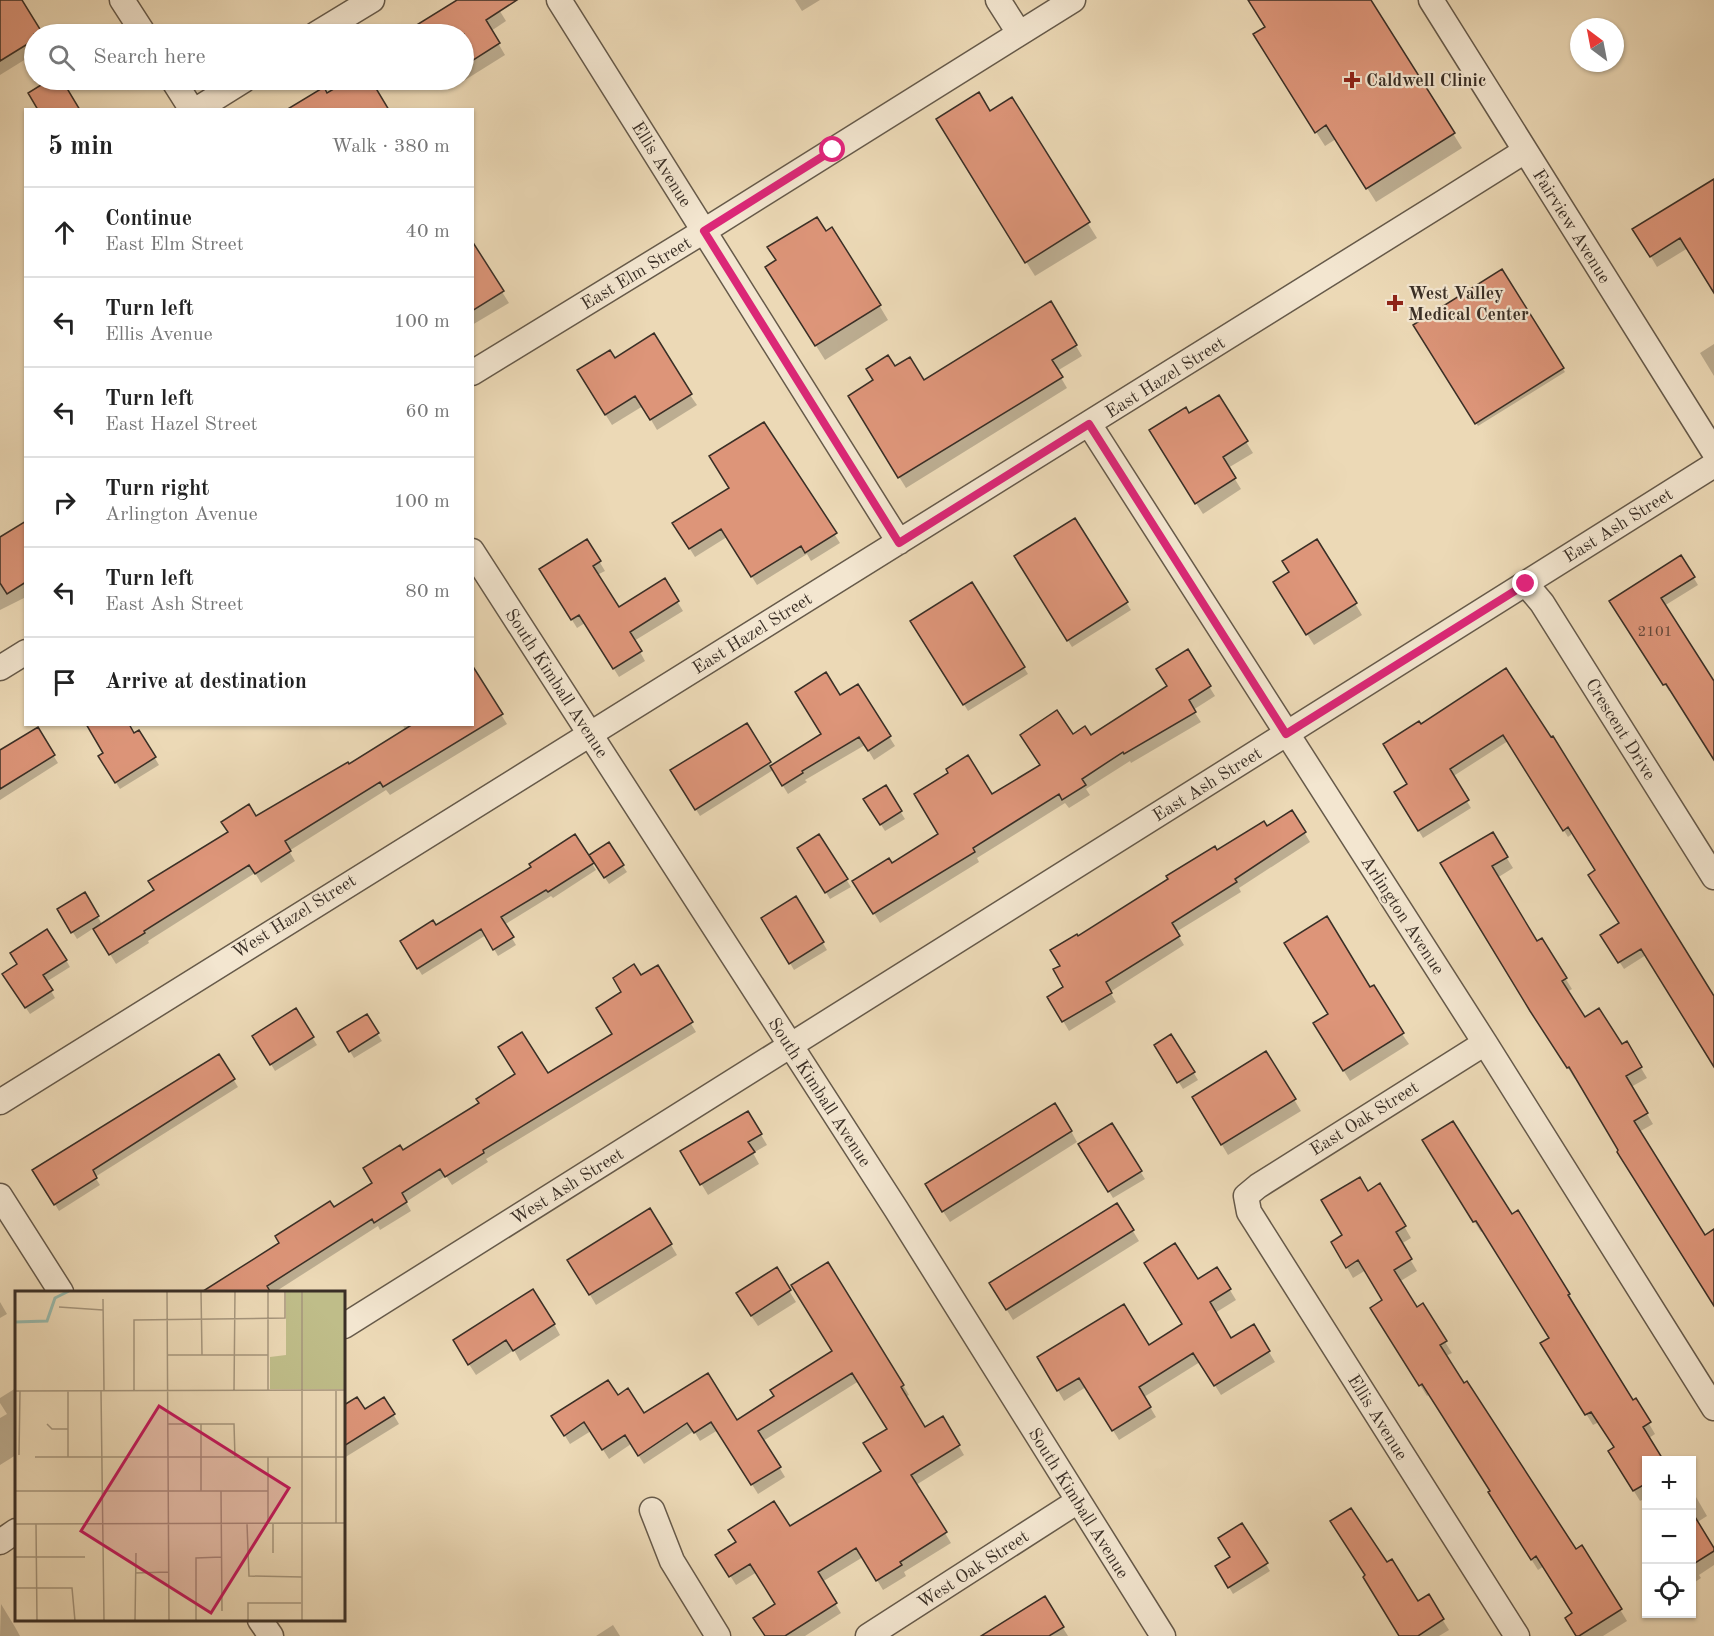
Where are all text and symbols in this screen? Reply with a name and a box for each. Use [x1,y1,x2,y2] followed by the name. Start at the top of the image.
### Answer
[1570,18,1624,72] north arrow
[24,24,474,90] search box
[45,41,78,74] icon: search
[93,46,206,68] text: Search here
[1343,71,1361,89] marker: Caldwell Clinic
[1366,72,1486,90] place label: Caldwell Clinic
[628,119,694,210] street label: Ellis Avenue
[48,134,113,160] text: 5 min
[819,136,845,162] route start
[331,137,450,157] text: Walk · 380 m
[1529,166,1613,287] street label: Fairview Avenue
[105,208,192,230] text: Continue
[48,216,81,249] icon: ahead
[405,222,450,242] text: 40 m
[578,234,695,314] street label: East Elm Street
[105,235,244,255] text: East Elm Street
[1408,285,1529,324] place label: West Valley Medical Center
[1386,294,1404,312] marker: West Valley Medical Center
[105,298,194,320] text: Turn left
[48,306,81,339] icon: left
[394,312,450,332] text: 100 m
[105,325,213,345] text: Ellis Avenue
[1103,334,1229,422] street label: East Hazel Street
[105,388,194,410] text: Turn left
[48,396,81,429] icon: left
[405,402,450,422] text: 60 m
[105,415,258,435] text: East Hazel Street
[105,478,209,500] text: Turn right
[1561,485,1676,566] street label: East Ash Street
[48,486,81,519] icon: right
[394,492,450,512] text: 100 m
[105,505,258,525] text: Arlington Avenue
[105,568,194,590] text: Turn left
[1512,570,1538,596] route end
[48,576,81,609] icon: left
[405,582,450,602] text: 80 m
[690,590,816,678] street label: East Hazel Street
[105,595,243,615] text: East Ash Street
[501,606,611,761] street label: South Kimball Avenue
[1638,625,1672,640] house number: 2101
[48,666,81,699] icon: arrive
[105,671,307,693] text: Arrive at destination
[1582,676,1659,783] street label: Crescent Drive
[1150,744,1265,825] street label: East Ash Street
[1357,853,1447,978] street label: Arlington Avenue
[230,872,359,962] street label: West Hazel Street
[764,1015,874,1170] street label: South Kimball Avenue
[1307,1078,1422,1159] street label: East Oak Street
[508,1145,627,1229] street label: West Ash Street
[15,1291,345,1621] inset map
[1344,1372,1410,1463] street label: Ellis Avenue
[1025,1425,1132,1582] street label: South Kimball Avenue
[1642,1456,1696,1618] map controls
[1642,1456,1696,1510] button: +
[1642,1510,1696,1564] button: −
[915,1527,1032,1612] street label: West Oak Street
[1642,1564,1696,1618] button: locate

